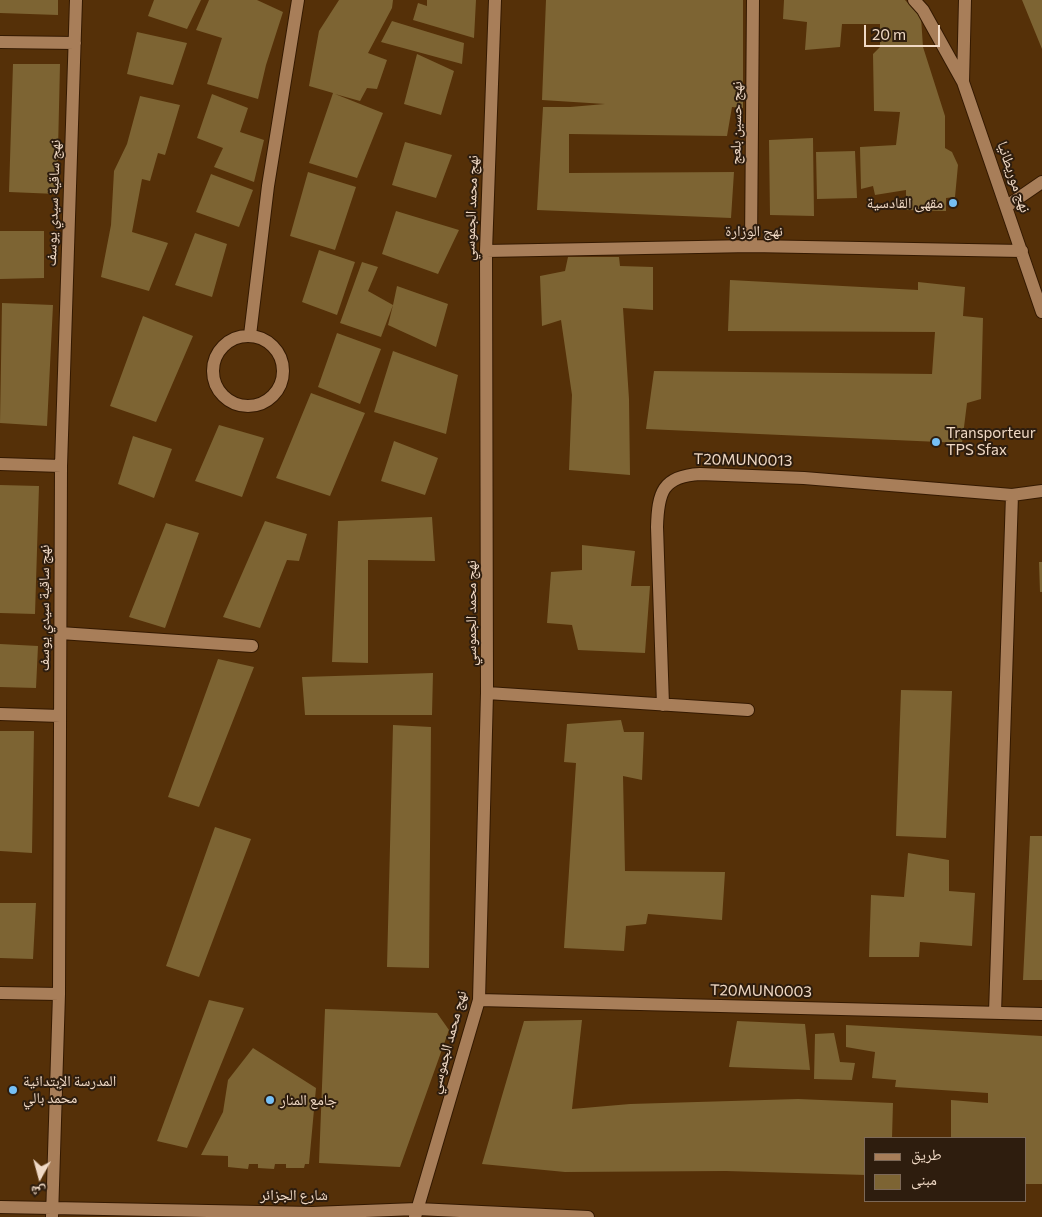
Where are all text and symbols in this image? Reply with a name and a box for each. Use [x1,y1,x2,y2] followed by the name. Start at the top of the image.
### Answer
[867,15,943,47] scale bar
[872,25,906,43] text: 20 m
[726,81,746,165] street label: نهج حسين بلعج
[42,139,64,267] street label: نهج ساقية سيدي يوسف
[993,139,1035,215] street label: نهج موريطانيا
[460,155,482,261] street label: نهج محمد الجموسي
[867,194,943,212] place label: مقهى القادسية
[947,197,959,209] marker: مقهى القادسية
[725,222,783,240] street label: نهج الوزارة
[946,424,1036,459] place label: Transporteur TPS Sfax
[930,436,942,448] marker: Transporteur TPS Sfax
[694,450,792,470] street label: T20MUN0013
[35,545,53,671] street label: نهج ساقية سيدي يوسف
[462,560,480,666] street label: نهج محمد الجموسي
[710,981,812,1001] street label: T20MUN0003
[426,989,470,1095] street label: نهج محمد الجموسي
[23,1072,116,1107] place label: المدرسة الإبتدائية محمد بالي
[7,1084,19,1096] marker: المدرسة الإبتدائية محمد بالي
[280,1091,337,1109] place label: جامع المنار
[264,1094,276,1106] marker: جامع المنار
[864,1137,1027,1202] legend
[911,1145,942,1163] text: طريق
[15,1152,65,1202] north arrow
[911,1170,937,1188] text: مبنى
[30,1183,47,1202] text: ش
[260,1186,328,1204] street label: شارع الجزائر

